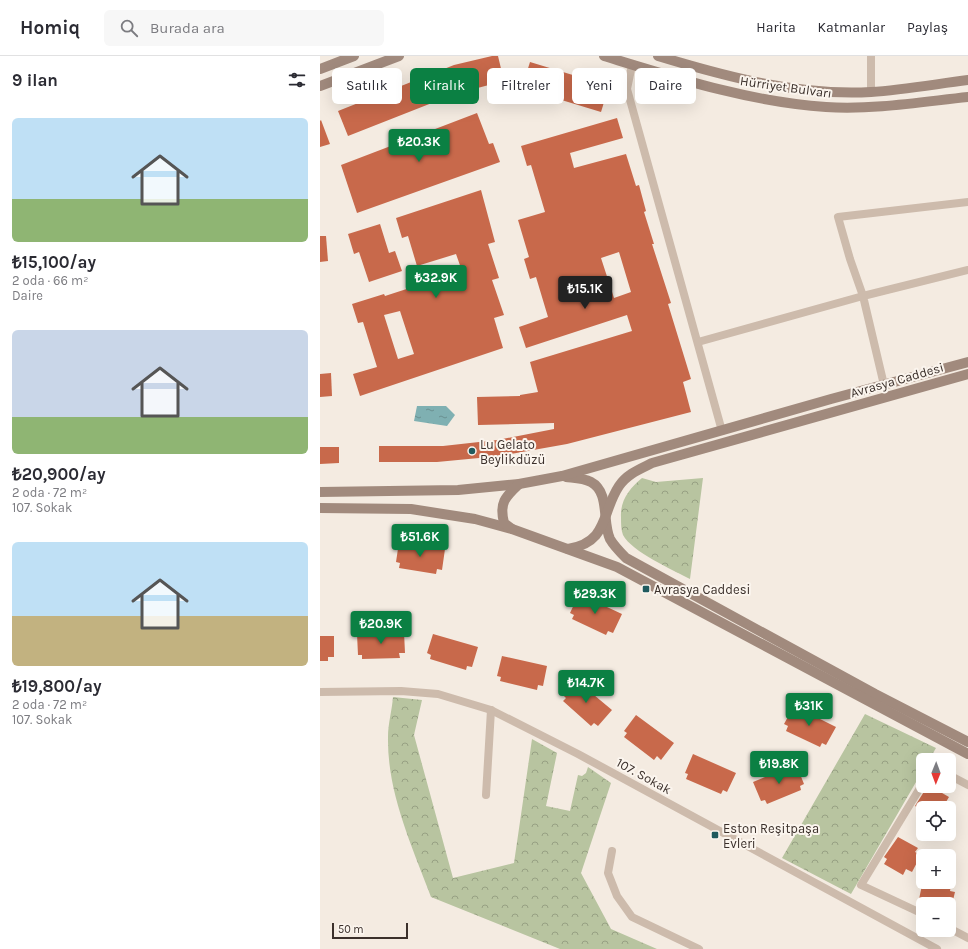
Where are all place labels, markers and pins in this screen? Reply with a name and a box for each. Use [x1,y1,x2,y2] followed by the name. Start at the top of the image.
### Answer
[386,129,452,163] pin: ₺20.3K
[403,265,469,299] pin: ₺32.9K
[552,276,618,310] pin: ₺15.1K
[480,437,545,467] place label: Lu Gelato Beylikdüzü
[467,446,477,456] marker: Lu Gelato Beylikdüzü
[387,524,453,558] pin: ₺51.6K
[562,581,628,615] pin: ₺29.3K
[654,582,750,597] place label: Avrasya Caddesi
[641,584,651,594] marker: Avrasya Caddesi
[348,611,414,645] pin: ₺20.9K
[553,670,619,704] pin: ₺14.7K
[785,693,833,727] pin: ₺31K
[746,751,812,785] pin: ₺19.8K
[723,821,819,851] place label: Eston Reşitpaşa Evleri
[710,830,720,840] marker: Eston Reşitpaşa Evleri

